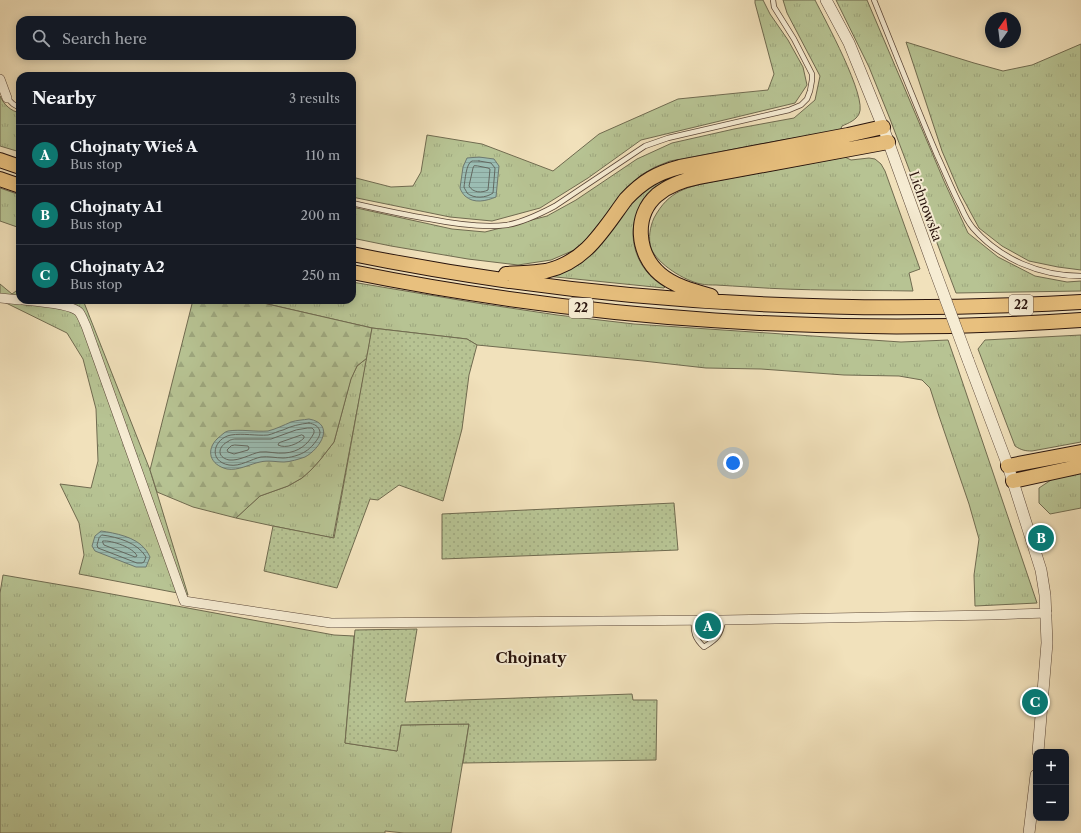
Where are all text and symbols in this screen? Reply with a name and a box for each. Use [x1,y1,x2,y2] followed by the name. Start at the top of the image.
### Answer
[985,12,1021,48] north arrow
[16,16,356,60] search box
[30,27,52,49] icon: search
[62,29,147,48] text: Search here
[32,88,96,108] text: Nearby
[289,90,340,106] text: 3 results
[70,137,198,156] text: Chojnaty Wieś A
[40,147,50,163] text: A
[305,147,340,163] text: 110 m
[70,156,122,172] text: Bus stop
[906,169,946,243] street label: Lichnowska
[70,197,162,216] text: Chojnaty A1
[40,207,50,223] text: B
[300,207,340,223] text: 200 m
[70,216,122,232] text: Bus stop
[70,257,165,276] text: Chojnaty A2
[40,267,50,283] text: C
[302,267,340,283] text: 250 m
[70,276,122,292] text: Bus stop
[1009,295,1033,315] road number: 22
[569,298,593,318] road number: 22
[723,453,743,473] your location
[1028,523,1054,553] pin: B
[695,611,721,641] pin: A
[496,648,567,667] district label: Chojnaty
[1022,687,1048,717] pin: C
[1033,749,1069,821] map controls
[1033,749,1069,785] button: +
[1033,785,1069,821] button: −

